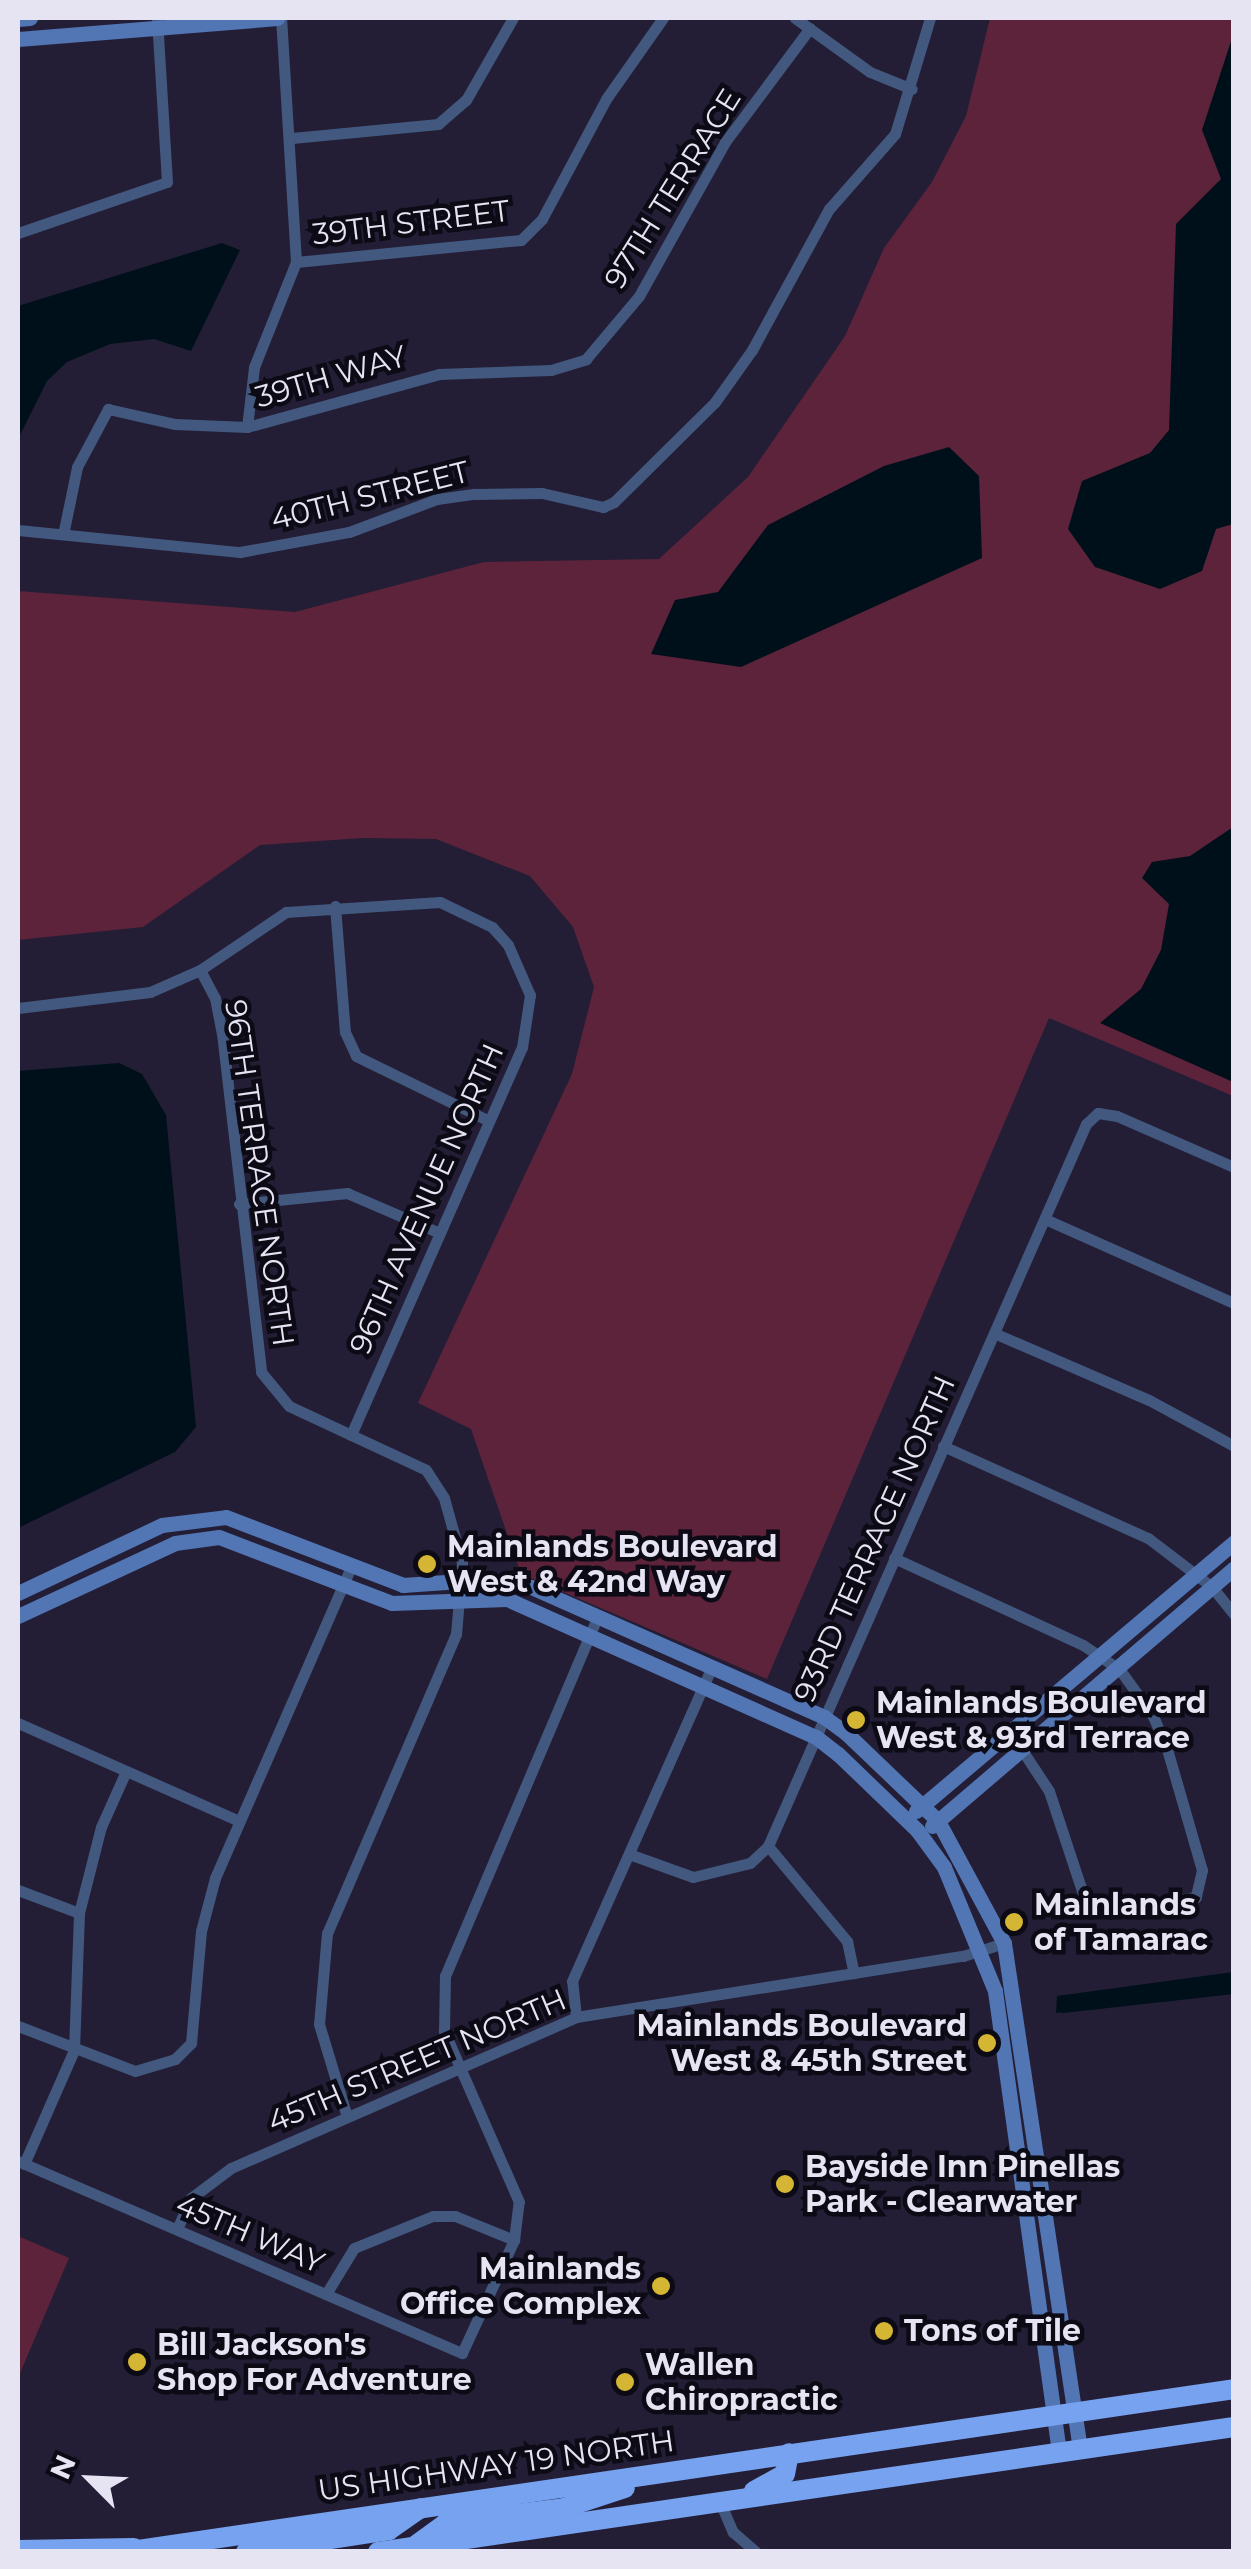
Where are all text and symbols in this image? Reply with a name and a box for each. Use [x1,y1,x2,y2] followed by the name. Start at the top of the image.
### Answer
[597,83,749,295] street label: 97TH TERRACE
[310,193,512,253] street label: 39TH STREET
[251,338,411,416] street label: 39TH WAY
[267,454,473,538] street label: 40TH STREET
[217,998,301,1348] street label: 96TH TERRACE NORTH
[342,1039,512,1359] street label: 96TH AVENUE NORTH
[787,1371,963,1707] street label: 93RD TERRACE NORTH
[447,1529,778,1600] place label: Mainlands Boulevard West & 42nd Way
[416,1553,438,1575] marker: Mainlands Boulevard West & 42nd Way
[876,1685,1207,1756] place label: Mainlands Boulevard West & 93rd Terrace
[845,1709,867,1731] marker: Mainlands Boulevard West & 93rd Terrace
[1034,1887,1208,1958] place label: Mainlands of Tamarac
[1003,1911,1025,1933] marker: Mainlands of Tamarac
[262,1982,572,2140] street label: 45TH STREET NORTH
[636,2008,967,2078] place label: Mainlands Boulevard West & 45th Street
[976,2032,998,2054] marker: Mainlands Boulevard West & 45th Street
[805,2149,1120,2220] place label: Bayside Inn Pinellas Park - Clearwater
[774,2173,796,2195] marker: Bayside Inn Pinellas Park - Clearwater
[171,2187,329,2281] street label: 45TH WAY
[400,2251,641,2322] place label: Mainlands Office Complex
[650,2275,672,2297] marker: Mainlands Office Complex
[904,2313,1081,2349] place label: Tons of Tile
[873,2320,895,2342] marker: Tons of Tile
[157,2327,472,2398] place label: Bill Jackson's Shop For Adventure
[645,2347,838,2418] place label: Wallen Chiropractic
[126,2351,148,2373] marker: Bill Jackson's Shop For Adventure
[614,2371,636,2393] marker: Wallen Chiropractic
[316,2423,676,2509] street label: US HIGHWAY 19 NORTH
[40,2429,140,2529] north arrow
[42,2450,83,2484] text: N

